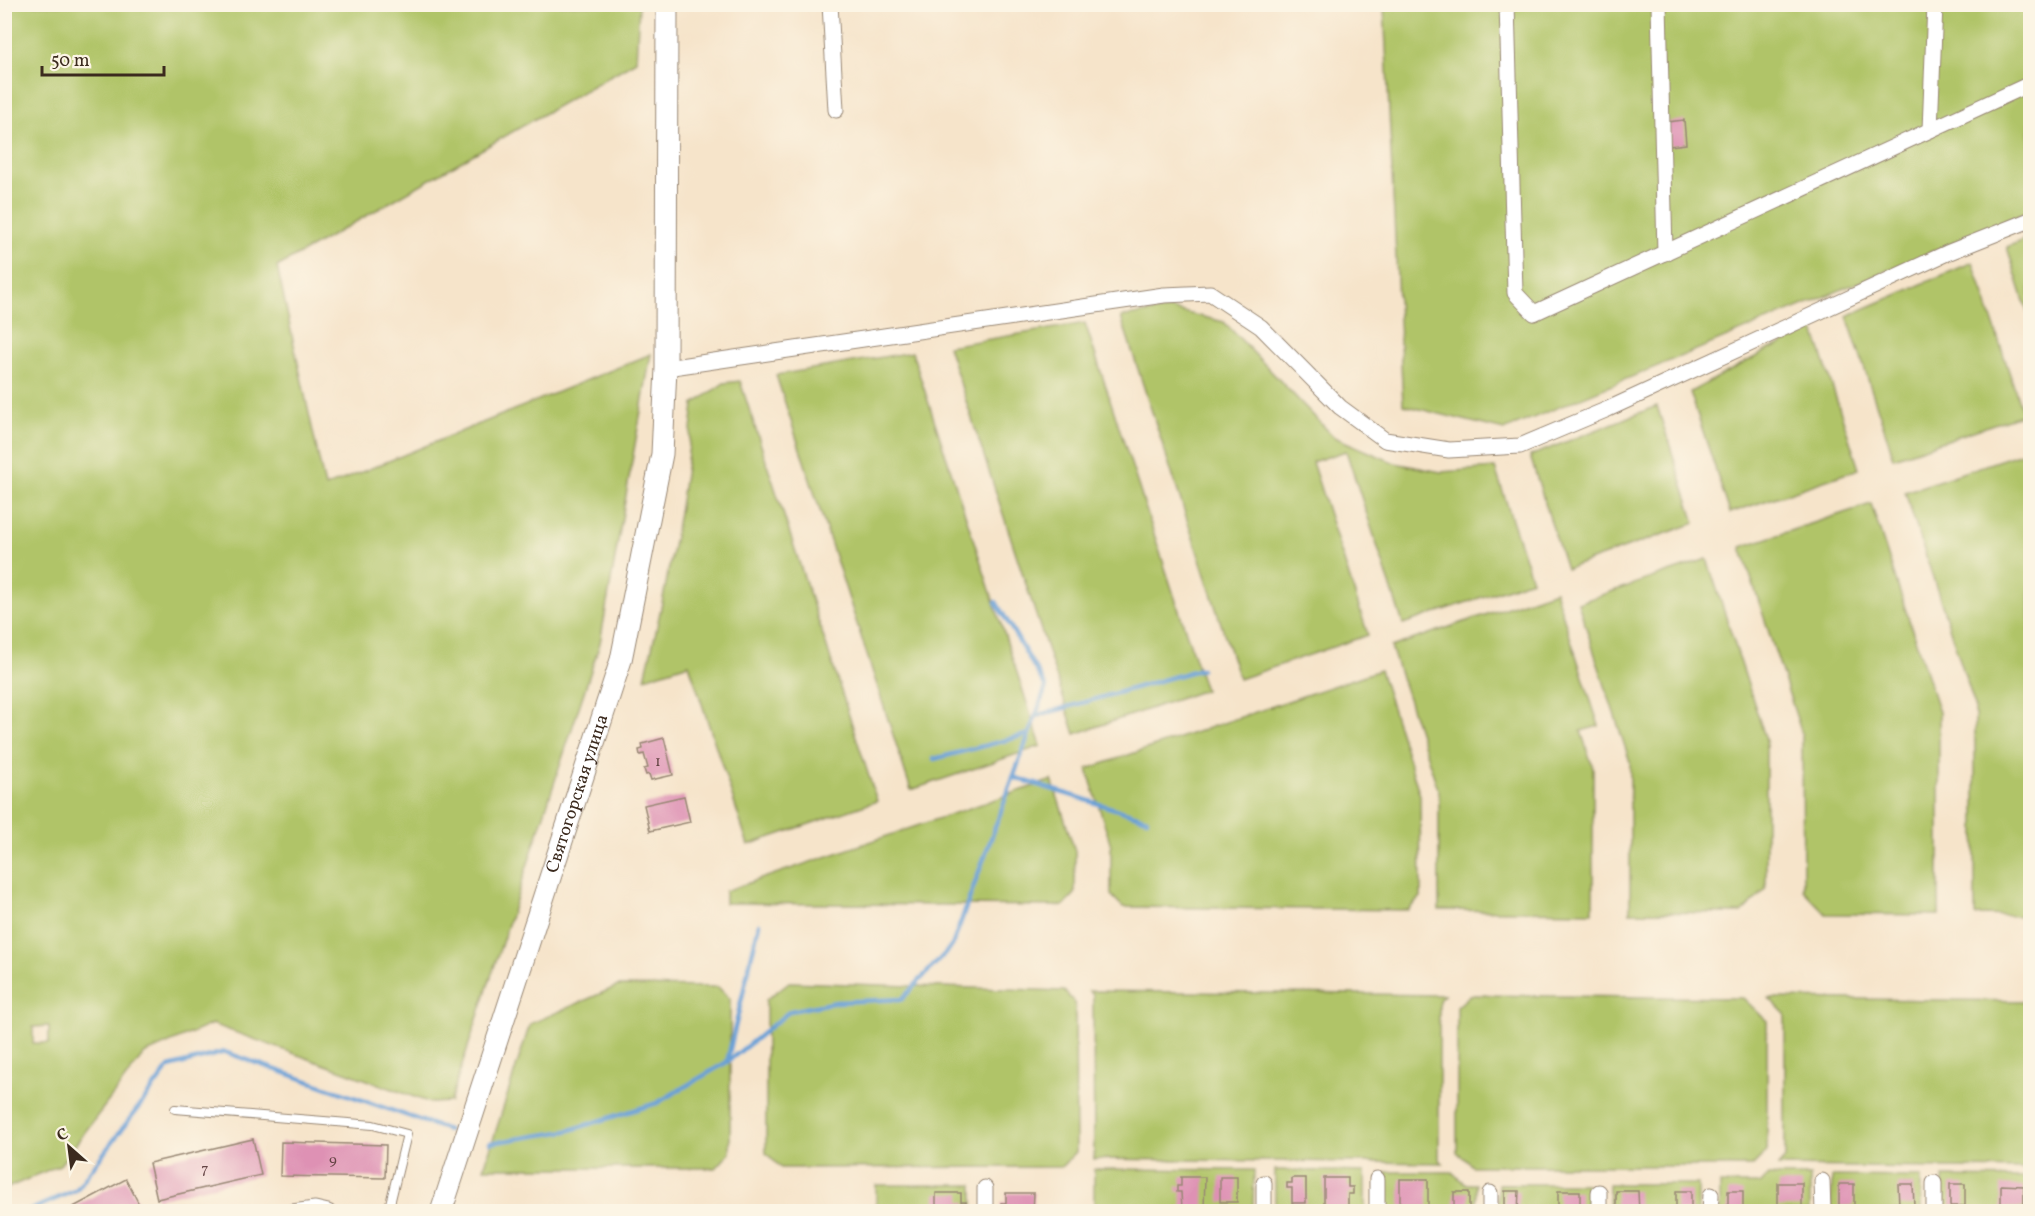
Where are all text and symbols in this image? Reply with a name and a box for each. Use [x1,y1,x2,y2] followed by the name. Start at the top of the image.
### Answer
[42,39,164,77] scale bar
[51,49,90,74] text: 50 m
[540,711,615,876] street label: Святогорская улица
[655,752,661,773] house number: 1
[39,1117,99,1177] north arrow
[53,1123,73,1148] text: С
[329,1150,337,1171] house number: 9
[201,1159,209,1180] house number: 7

